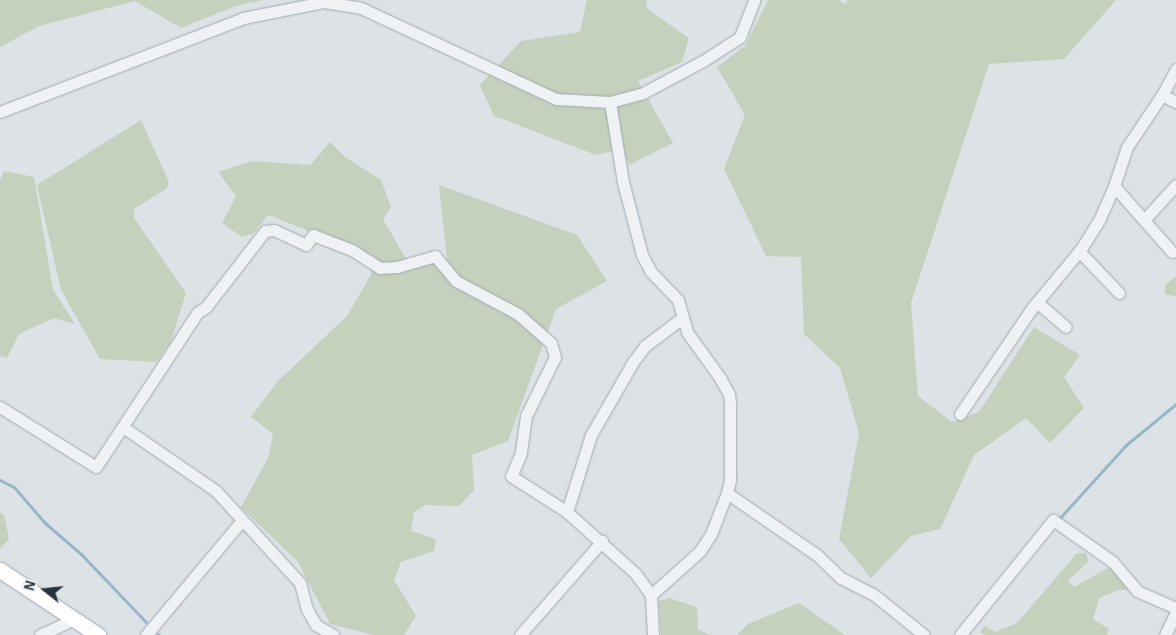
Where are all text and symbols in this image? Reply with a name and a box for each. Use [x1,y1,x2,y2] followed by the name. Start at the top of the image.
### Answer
[20,565,70,615] north arrow
[23,579,39,592] text: N

